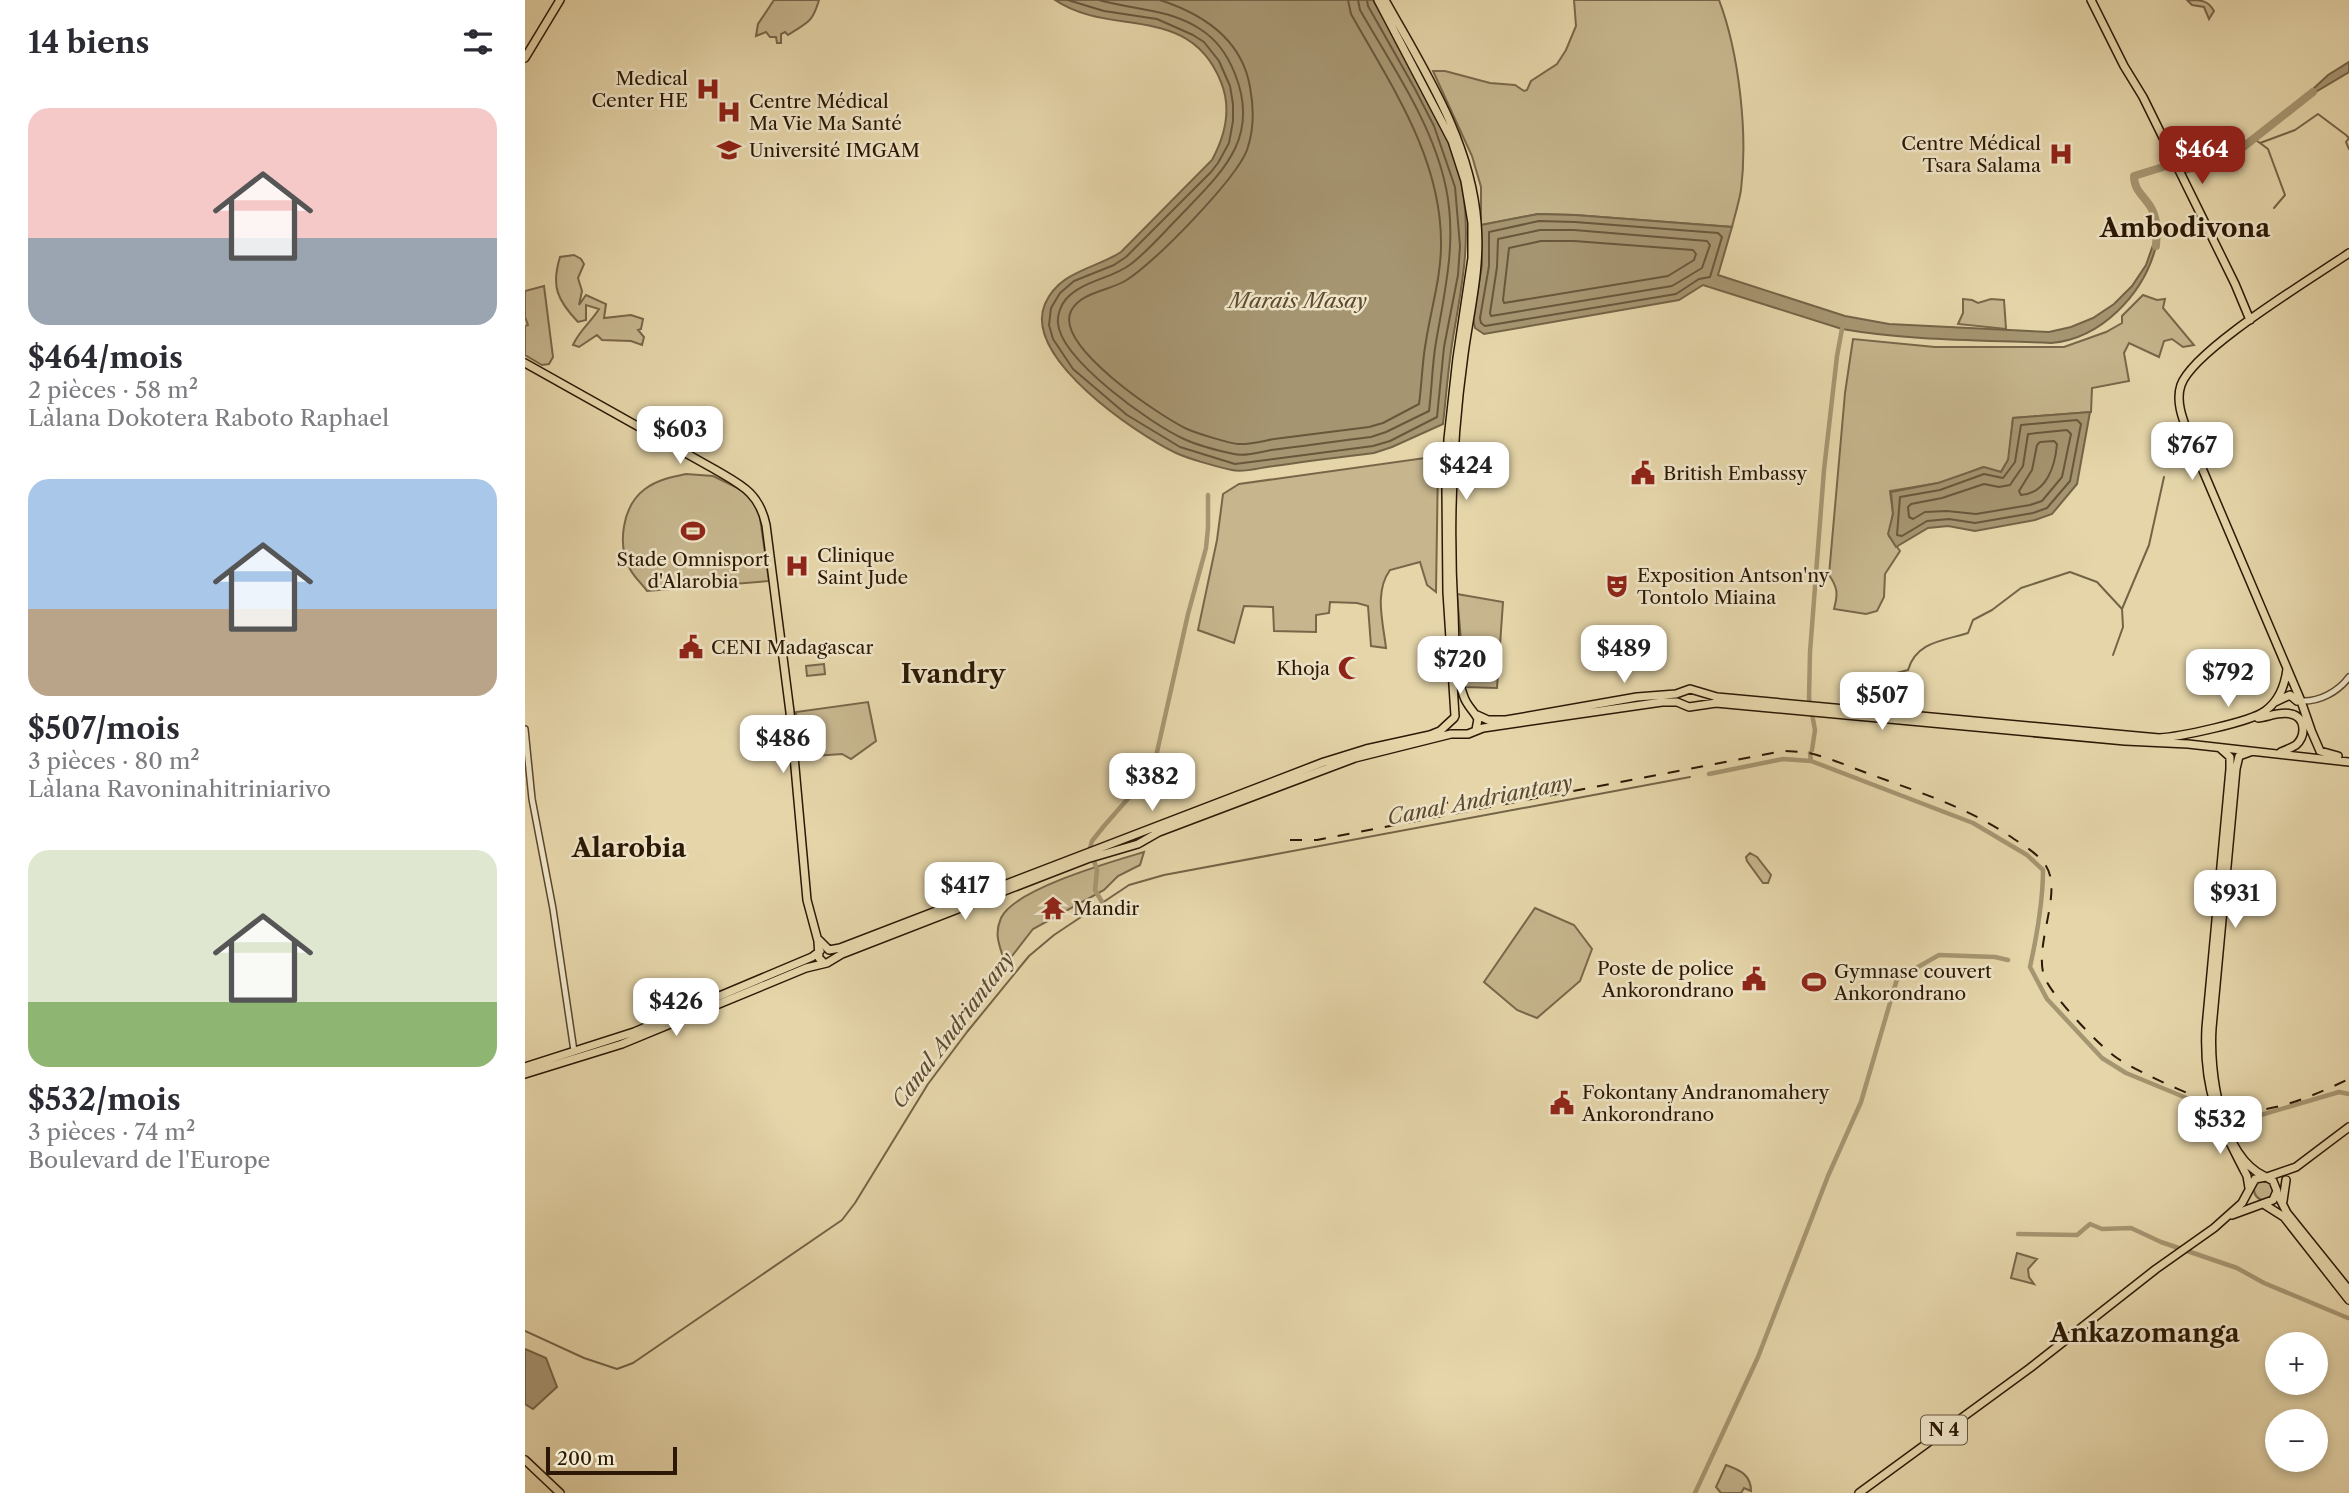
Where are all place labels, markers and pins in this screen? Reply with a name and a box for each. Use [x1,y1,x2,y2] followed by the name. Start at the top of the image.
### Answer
[591,67,688,112] place label: Medical Center HE
[694,75,722,103] hospital icon: Medical Center HE
[749,90,902,135] place label: Centre Médical Ma Vie Ma Santé
[715,98,743,126] hospital icon: Centre Médical Ma Vie Ma Santé
[2161,127,2243,186] pin: $464
[1901,132,2041,177] place label: Centre Médical Tsara Salama
[715,136,743,164] school or university icon: Université IMGAM
[749,139,920,162] place label: Université IMGAM
[2047,140,2075,168] hospital icon: Centre Médical Tsara Salama
[639,406,721,466] pin: $603
[2151,422,2233,482] pin: $767
[1425,442,1507,502] pin: $424
[1629,459,1657,487] public building icon: British Embassy
[1663,462,1807,485] place label: British Embassy
[679,517,707,545] sports icon: Stade Omnisport d'Alarobia
[817,544,908,589] place label: Clinique Saint Jude
[617,548,770,593] place label: Stade Omnisport d'Alarobia
[783,552,811,580] hospital icon: Clinique Saint Jude
[1637,564,1830,609] place label: Exposition Antson'ny Tontolo Miaina
[1603,572,1631,600] theatre icon: Exposition Antson'ny Tontolo Miaina
[1583,626,1665,685] pin: $489
[677,633,705,661] public building icon: CENI Madagascar
[711,636,874,659] place label: CENI Madagascar
[1419,636,1501,696] pin: $720
[2187,650,2269,709] pin: $792
[1336,654,1364,682] mosque icon: Khoja
[1276,657,1330,680] place label: Khoja
[1841,672,1923,732] pin: $507
[742,716,824,775] pin: $486
[1111,754,1193,813] pin: $382
[924,862,1006,922] pin: $417
[2194,870,2276,930] pin: $931
[1039,894,1067,922] temple icon: Mandir
[1073,897,1139,920] place label: Mandir
[1597,957,1734,1002] place label: Poste de police Ankorondrano
[1833,960,1992,1005] place label: Gymnase couvert Ankorondrano
[1740,965,1768,993] public building icon: Poste de police Ankorondrano
[1800,968,1828,996] sports icon: Gymnase couvert Ankorondrano
[635,978,717,1038] pin: $426
[1581,1081,1830,1126] place label: Fokontany Andranomahery Ankorondrano
[1548,1089,1576,1117] public building icon: Fokontany Andranomahery Ankorondrano
[2179,1096,2261,1156] pin: $532

